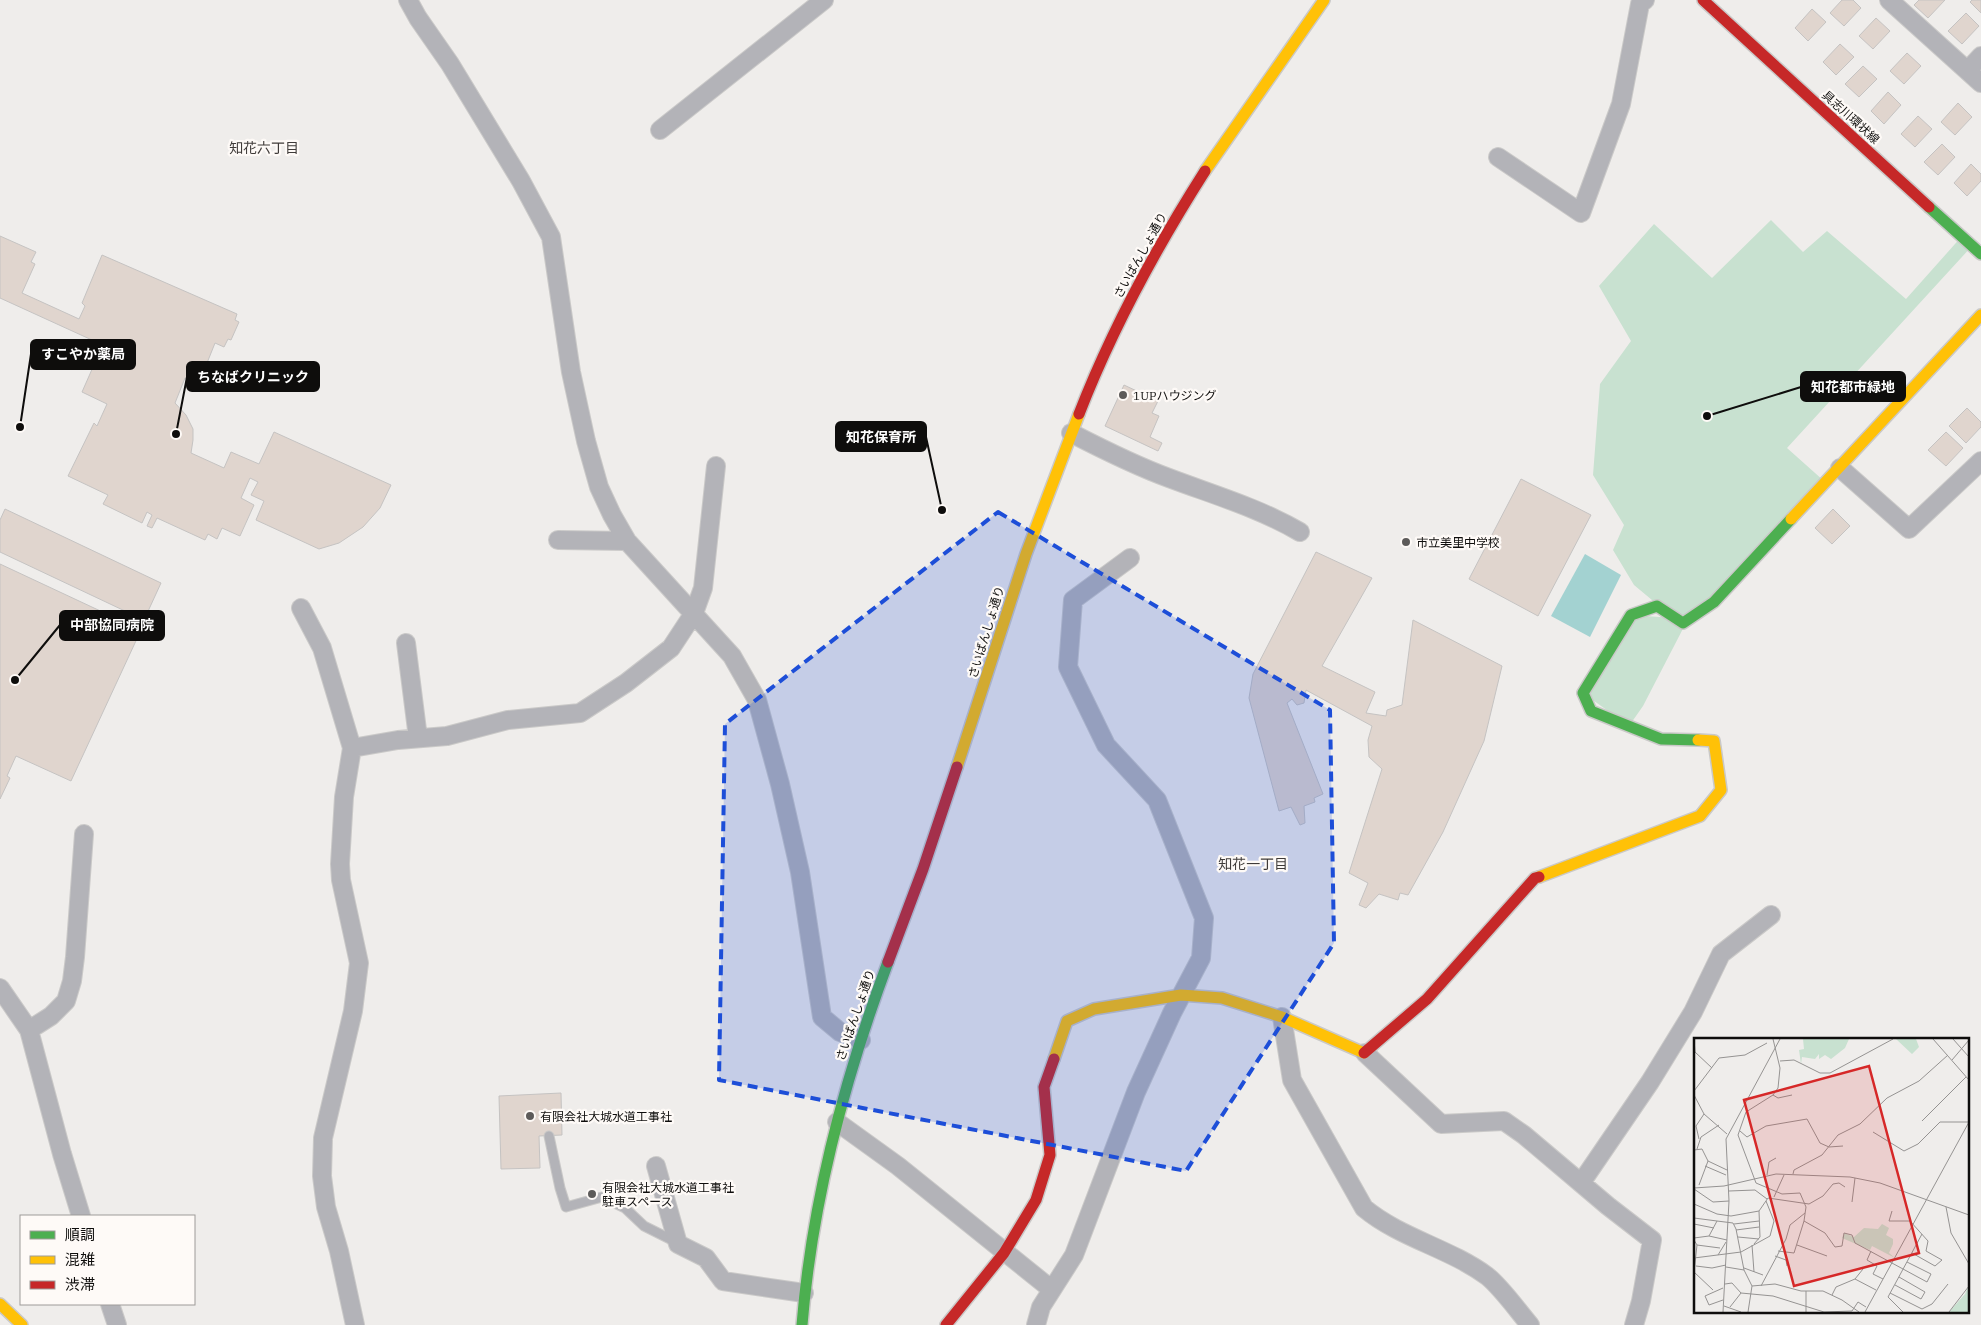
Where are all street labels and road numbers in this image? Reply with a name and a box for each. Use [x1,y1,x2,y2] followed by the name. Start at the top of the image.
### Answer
[1819,87,1883,147] street label: 具志川環状線
[1110,209,1170,301] street label: さいばんしょ通り
[965,584,1007,680] street label: さいばんしょ通り
[832,967,878,1063] street label: さいばんしょ通り

